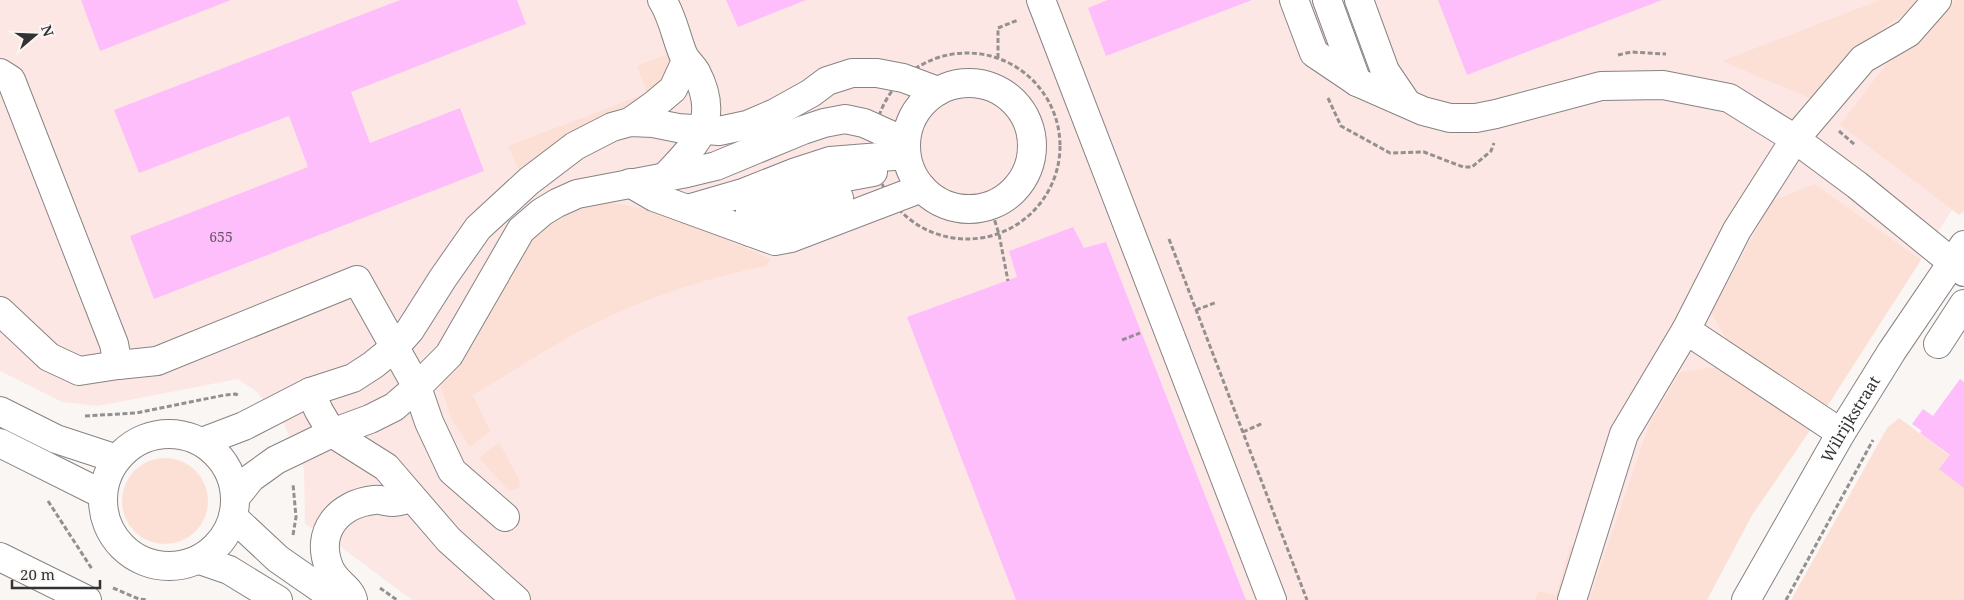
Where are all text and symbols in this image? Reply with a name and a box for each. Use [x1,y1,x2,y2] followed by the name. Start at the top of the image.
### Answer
[10,10,60,60] north arrow
[37,22,59,39] text: N
[209,227,233,246] house number: 655
[1816,371,1885,466] street label: Wilrijkstraat
[12,558,100,590] scale bar
[20,564,55,584] text: 20 m

